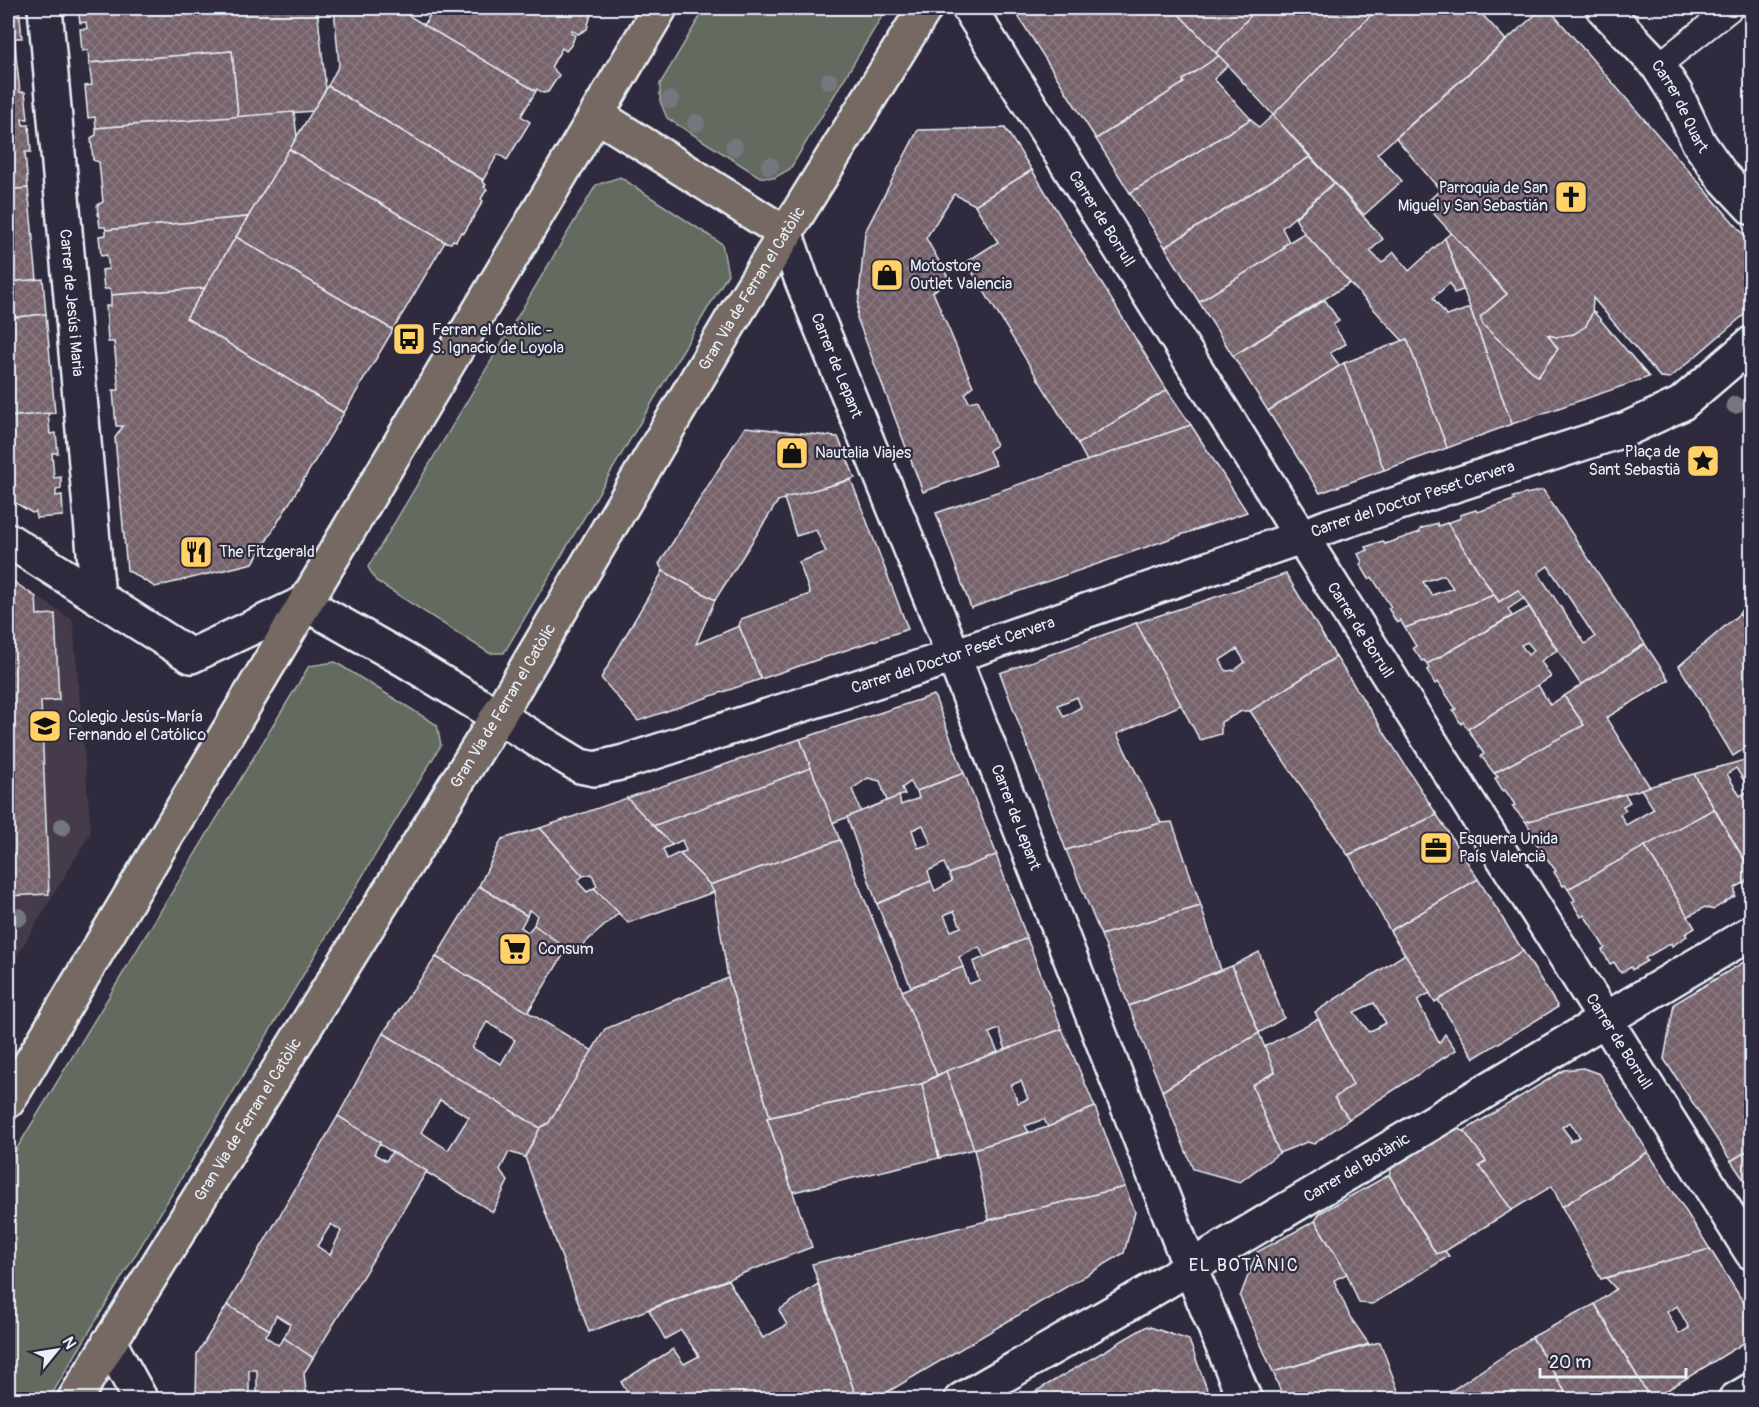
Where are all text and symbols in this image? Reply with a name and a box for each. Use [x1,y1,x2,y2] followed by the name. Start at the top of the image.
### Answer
[1647,55,1713,157] street label: Carrer de Quart
[1064,167,1139,271] street label: Carrer de Borrull
[1398,178,1548,216] place label: Parroquia de San Miguel y San Sebastián
[1553,179,1589,215] church icon: Parroquia de San Miguel y San Sebastián
[694,203,810,374] street label: Gran Via de Ferran el Catòlic
[55,228,88,377] street label: Carrer de Jesús i Maria
[910,256,1012,294] place label: Motostore Outlet Valencia
[869,257,905,293] shop icon: Motostore Outlet Valencia
[806,310,867,422] street label: Carrer de Lepant
[432,320,564,358] place label: Ferran el Catòlic - S. Ignacio de Loyola
[391,321,427,357] bus stop icon: Ferran el Catòlic - S. Ignacio de Loyola
[774,435,810,471] shop icon: Nautalia Viajes
[1589,442,1680,480] place label: Plaça de Sant Sebastià
[815,443,911,463] place label: Nautalia Viajes
[1685,443,1721,479] place icon: Plaça de Sant Sebastià
[1308,456,1517,542] street label: Carrer del Doctor Peset Cervera
[178,534,214,570] restaurant icon: The Fitzgerald
[219,542,315,562] place label: The Fitzgerald
[1323,578,1398,682] street label: Carrer de Borrull
[849,612,1057,698] street label: Carrer del Doctor Peset Cervera
[446,620,560,792] street label: Gran Via de Ferran el Catòlic
[68,707,206,745] place label: Colegio Jesús-María Fernando el Católico
[27,708,63,744] school or university icon: Colegio Jesús-María Fernando el Católico
[986,762,1046,873] street label: Carrer de Lepant
[1459,829,1558,867] place label: Esquerra Unida País Valencià
[1418,830,1454,866] office icon: Esquerra Unida País Valencià
[497,931,533,967] supermarket icon: Consum
[538,939,594,959] place label: Consum
[1581,990,1657,1093] street label: Carrer de Borrull
[190,1034,306,1205] street label: Gran Via de Ferran el Catòlic
[1300,1128,1414,1207] street label: Carrer del Botànic
[1189,1254,1299,1277] district label: EL BOTÀNIC
[27,1320,87,1380] north arrow
[58,1333,81,1353] text: N
[1540,1341,1686,1379] scale bar
[1549,1351,1591,1374] text: 20 m

